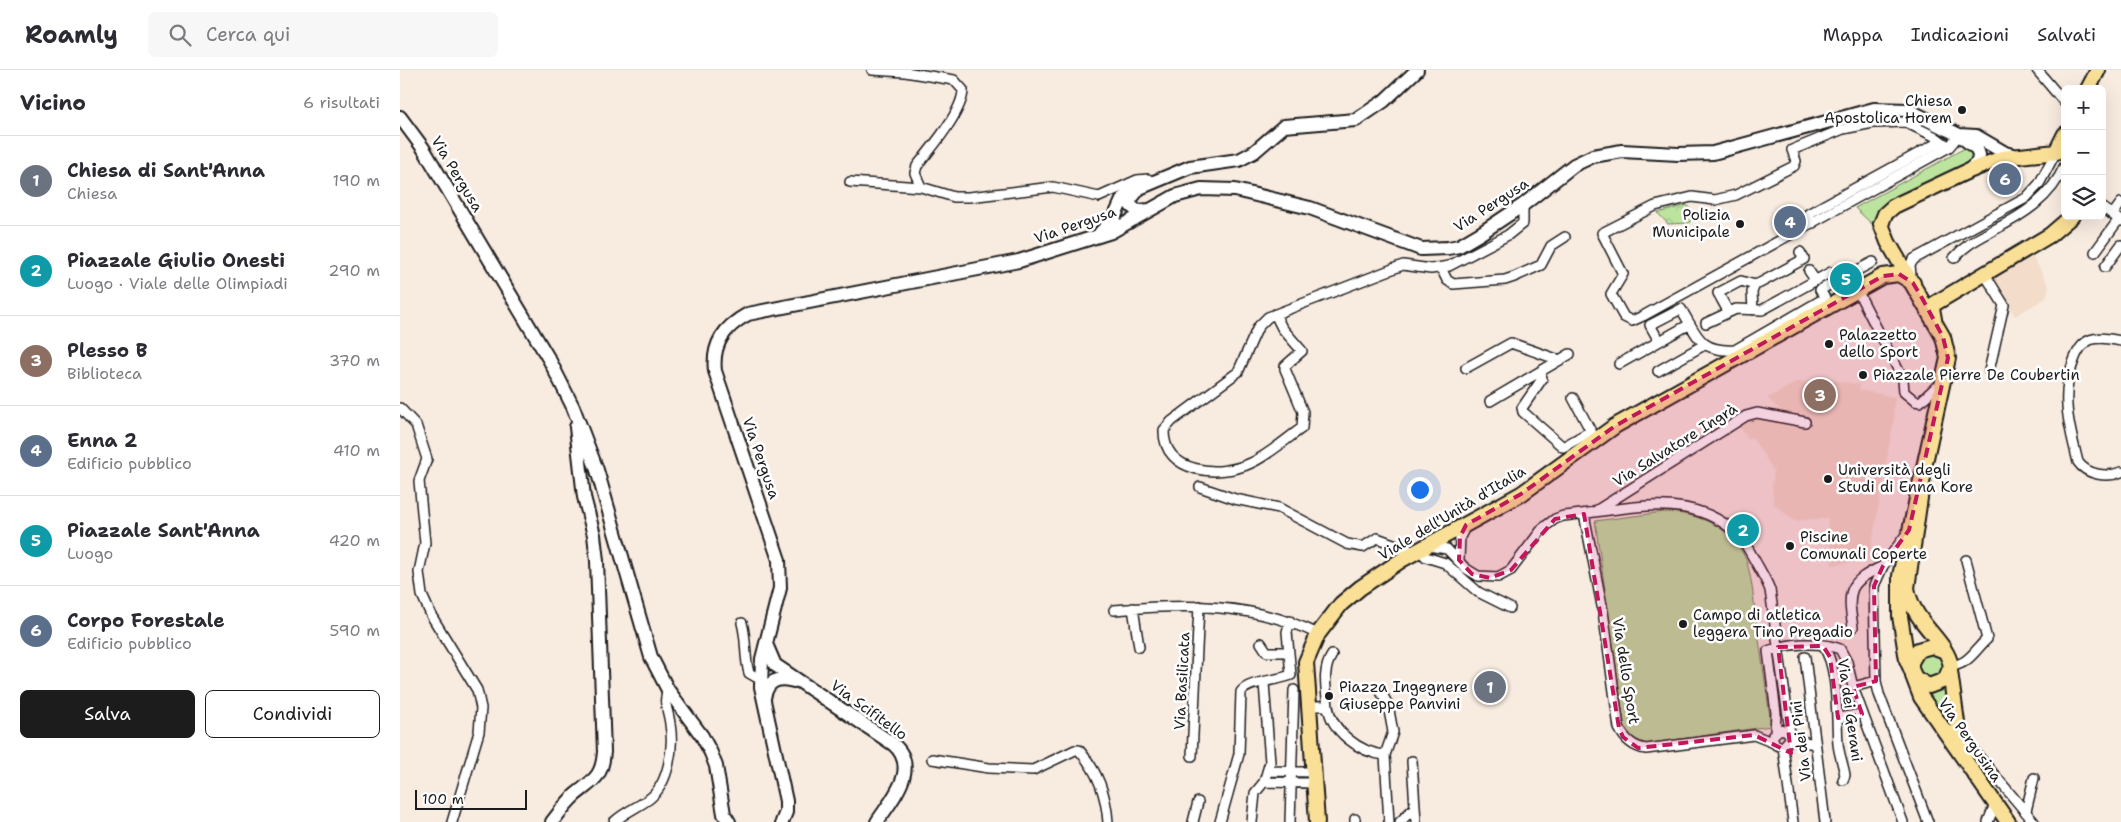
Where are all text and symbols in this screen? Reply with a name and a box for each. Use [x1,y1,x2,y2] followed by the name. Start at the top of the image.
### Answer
[148,12,498,57] search box
[25,19,118,51] text: Roamly
[166,21,194,49] icon: search
[206,22,290,47] text: Cerca qui
[1823,23,1883,47] text: Mappa
[1911,23,2009,47] text: Indicazioni
[2037,23,2096,47] text: Salvati
[2061,85,2106,220] map controls
[2061,85,2106,130] button: +
[20,89,86,117] text: Vicino
[1824,91,1953,128] place label: Chiesa Apostolica Horem
[303,92,380,113] text: 6 risultati
[1956,104,1968,116] marker: Chiesa Apostolica Horem
[2061,130,2106,175] button: −
[426,132,488,216] street label: Via Pergusa
[67,158,265,183] text: Chiesa di Sant'Anna
[1989,160,2021,198] pin: 6
[32,170,40,191] text: 1
[333,170,380,191] text: 190 m
[1450,173,1533,237] street label: Via Pergusa
[2061,175,2106,220] button: layers
[67,183,117,204] text: Chiesa
[1031,201,1119,248] street label: Via Pergusa
[1774,203,1806,241] pin: 4
[1652,205,1731,242] place label: Polizia Municipale
[1734,218,1746,230] marker: Polizia Municipale
[67,248,285,273] text: Piazzale Giulio Onesti
[30,260,42,281] text: 2
[328,260,380,281] text: 290 m
[1830,260,1862,298] pin: 5
[67,273,288,294] text: Luogo · Viale delle Olimpiadi
[1839,325,1918,362] place label: Palazzetto dello Sport
[67,338,148,363] text: Plesso B
[1823,338,1835,350] marker: Palazzetto dello Sport
[30,350,42,371] text: 3
[329,350,380,371] text: 370 m
[67,363,142,384] text: Biblioteca
[1873,365,2080,385] place label: Piazzale Pierre De Coubertin
[1857,369,1869,381] marker: Piazzale Pierre De Coubertin
[1804,376,1836,414] pin: 3
[1609,398,1742,491] street label: Via Salvatore Ingrà
[738,414,785,502] street label: Via Pergusa
[67,428,137,453] text: Enna 2
[30,440,42,461] text: 4
[333,440,380,461] text: 410 m
[67,453,192,474] text: Edificio pubblico
[1838,460,1973,497] place label: Università degli Studi di Enna Kore
[1375,461,1530,565] street label: Viale dell'Unità d'Italia
[1822,473,1834,485] marker: Università degli Studi di Enna Kore
[1407,477,1433,503] your location
[1727,511,1759,549] pin: 2
[67,518,260,543] text: Piazzale Sant'Anna
[1800,527,1927,564] place label: Piscine Comunali Coperte
[31,530,41,551] text: 5
[329,530,380,551] text: 420 m
[1784,540,1796,552] marker: Piscine Comunali Coperte
[67,543,113,564] text: Luogo
[1693,605,1853,642] place label: Campo di atletica leggera Tino Pregadio
[67,608,225,633] text: Corpo Forestale
[1608,616,1644,726] street label: Via dello Sport
[1677,618,1689,630] marker: Campo di atletica leggera Tino Pregadio
[30,620,42,641] text: 6
[330,620,380,641] text: 590 m
[1169,631,1195,731] street label: Via Basilicata
[67,633,192,654] text: Edificio pubblico
[1833,657,1867,763] street label: Via dei Gerani
[1474,668,1506,706] pin: 1
[827,675,911,745] street label: Via Scifitello
[1339,677,1468,714] place label: Piazza Ingegnere Giuseppe Panvini
[20,690,195,738] button: Salva
[205,690,380,738] button: Condividi
[1323,690,1335,702] marker: Piazza Ingegnere Giuseppe Panvini
[1934,694,2007,787] street label: Via Pergusina
[1786,699,1816,783] street label: Via dei Pini
[415,787,528,810] scale bar
[422,790,464,808] text: 100 m

